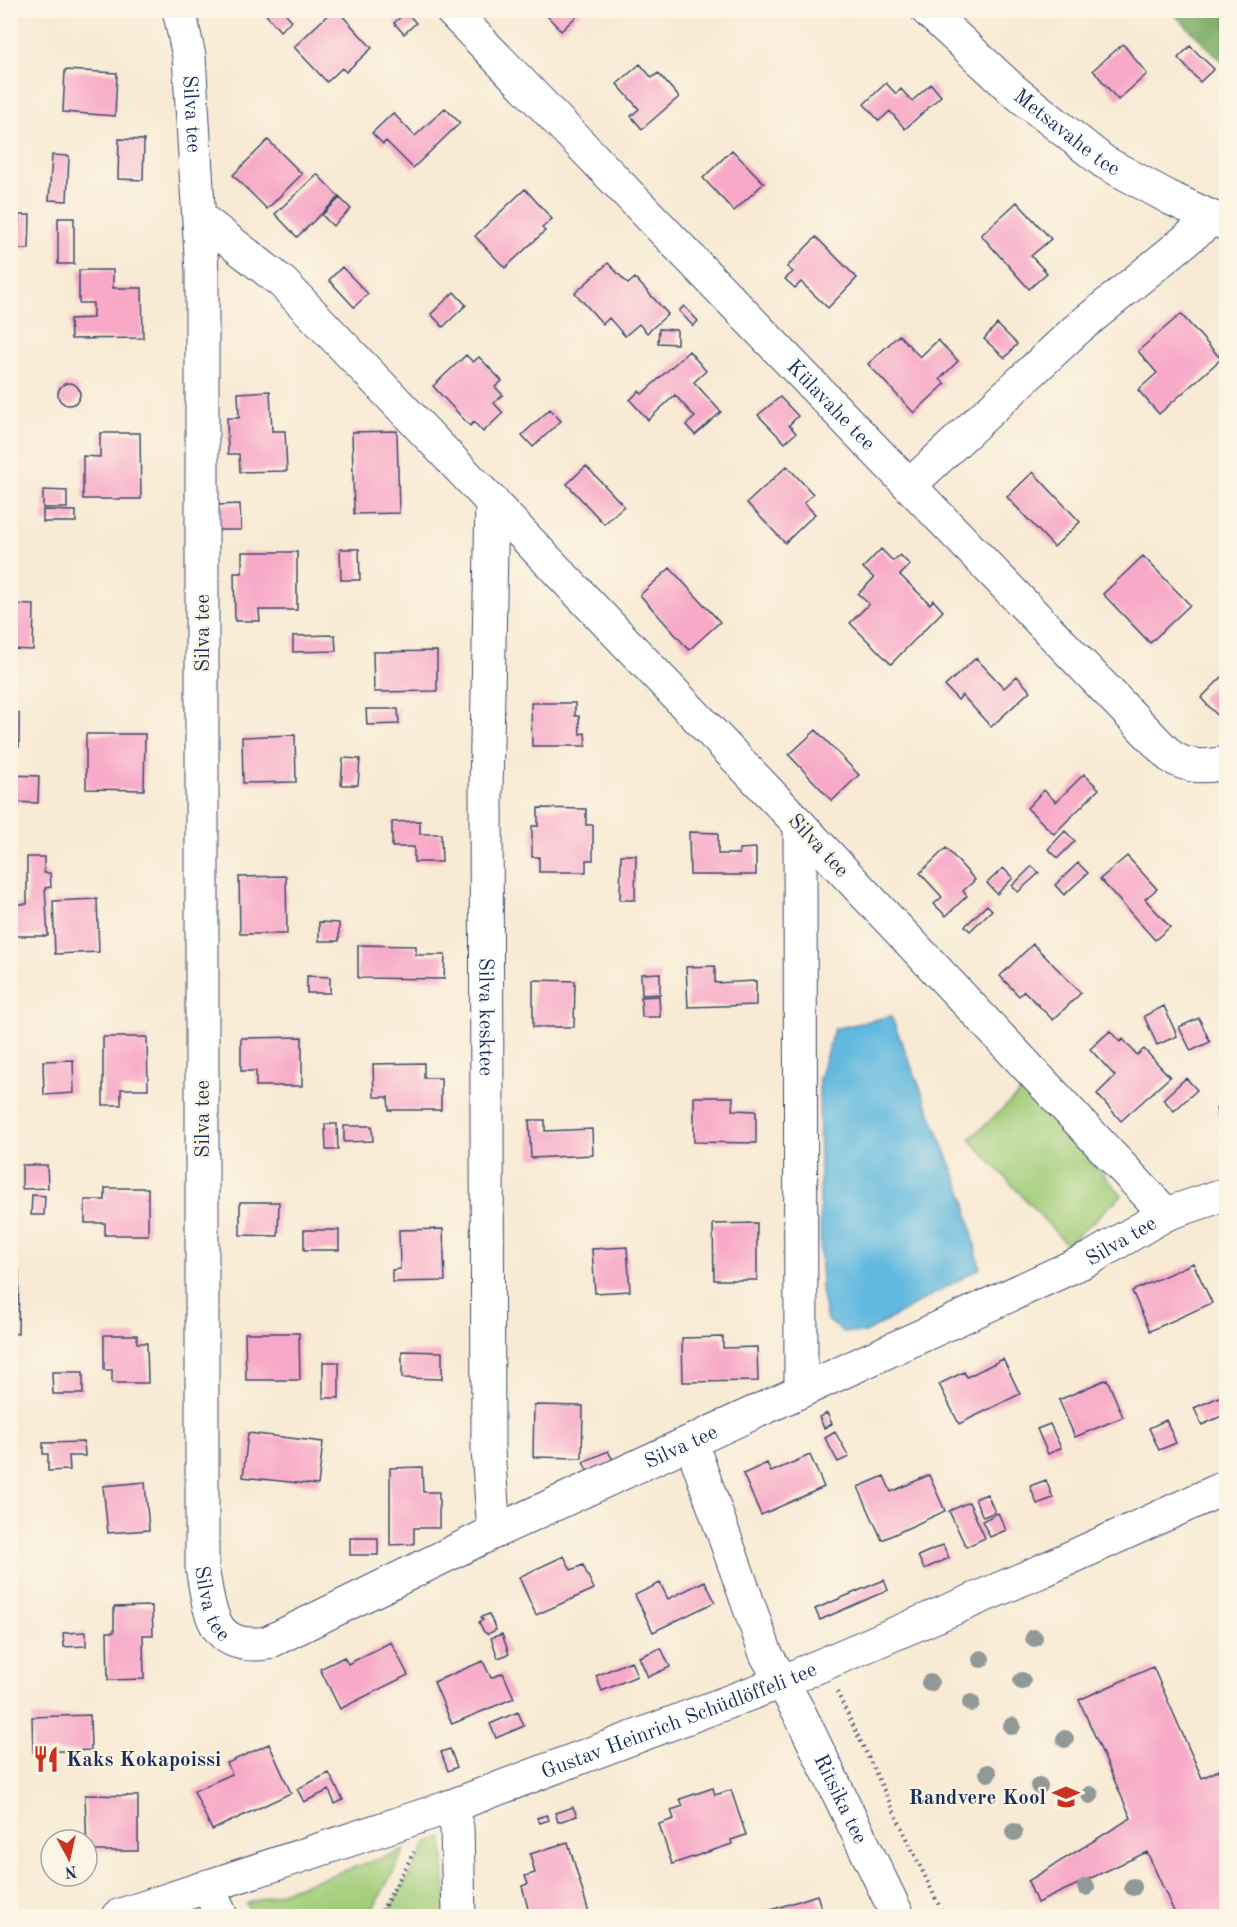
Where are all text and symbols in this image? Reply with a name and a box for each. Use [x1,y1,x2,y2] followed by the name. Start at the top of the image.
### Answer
[178,74,204,153] street label: Silva tee
[1009,86,1123,180] street label: Metsavahe tee
[782,356,878,455] street label: Külavahe tee
[193,594,214,672] street label: Silva tee
[784,810,852,882] street label: Silva tee
[475,958,496,1076] street label: Silva kesktee
[193,1080,214,1158] street label: Silva tee
[1083,1213,1160,1271] street label: Silva tee
[642,1422,721,1473] street label: Silva tee
[190,1564,233,1646] street label: Silva tee
[539,1659,820,1783] street label: Gustav Heinrich Schüdlöffeli tee
[31,1744,61,1774] restaurant icon: Kaks Kokapoissi
[66,1750,221,1771] place label: Kaks Kokapoissi
[809,1751,870,1847] street label: Ritsika tee
[1051,1782,1081,1812] school or university icon: Randvere Kool
[908,1788,1046,1809] place label: Randvere Kool
[39,1828,99,1888] north arrow
[63,1862,78,1880] text: N

